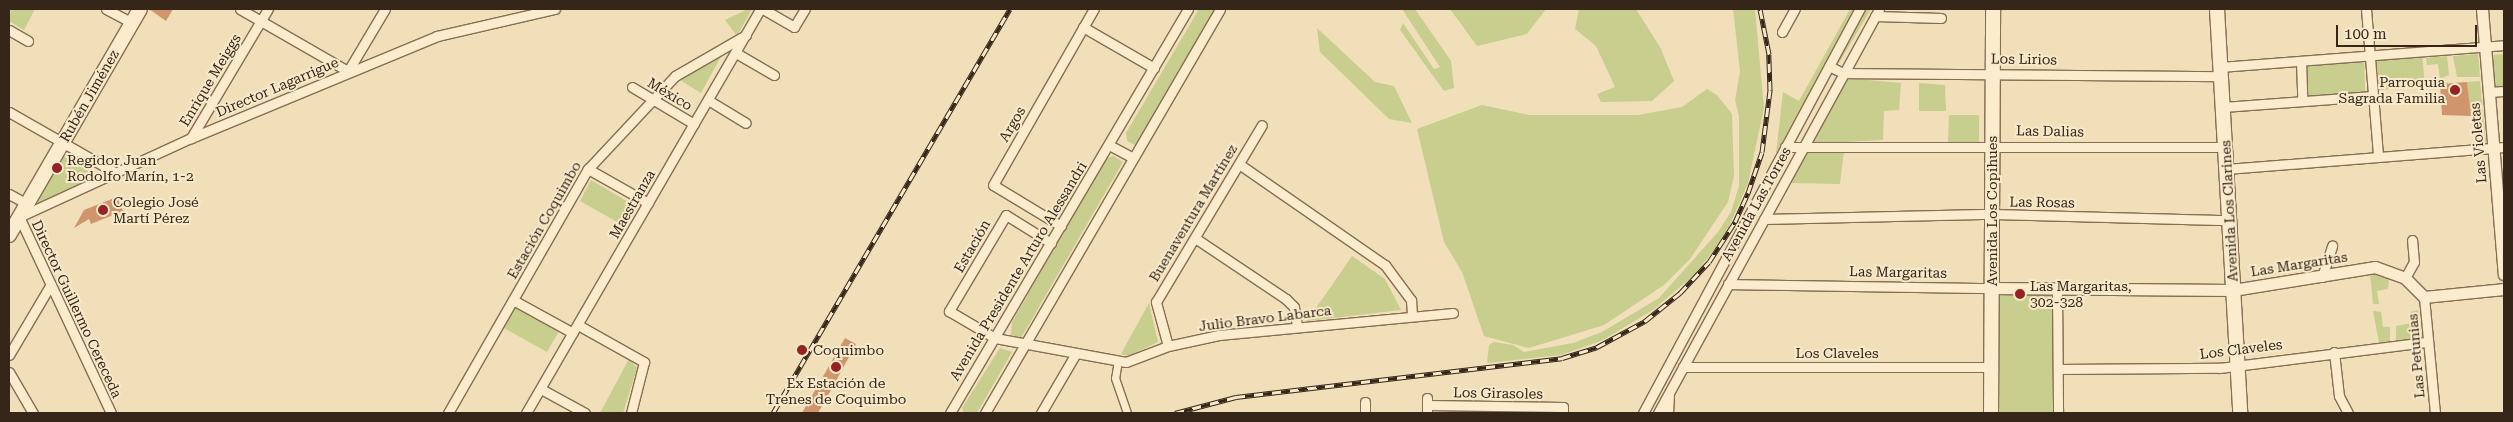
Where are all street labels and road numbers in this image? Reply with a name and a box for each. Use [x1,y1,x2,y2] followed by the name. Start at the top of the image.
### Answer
[176,31,244,129] street label: Enrique Meiggs
[56,47,122,145] street label: Rubén Jiménez
[1991,50,2057,68] street label: Los Lirios
[213,54,341,120] street label: Director Lagarrigue
[644,74,696,114] street label: México
[2466,102,2490,184] street label: Las Violetas
[995,103,1029,145] street label: Argos
[2016,122,2084,140] street label: Las Dalias
[1984,136,2000,286] street label: Avenida Los Copihues
[2217,140,2241,282] street label: Avenida Los Clarines
[1145,141,1241,285] street label: Buenaventura Martínez
[1718,144,1794,264] street label: Avenida Las Torres
[504,158,584,282] street label: Estación Coquimbo
[946,159,1090,383] street label: Avenida Presidente Arturo Alessandri
[606,167,658,241] street label: Maestranza
[2009,193,2075,211] street label: Las Rosas
[28,217,126,401] street label: Director Guillermo Cereceda
[950,217,994,275] street label: Estación
[2249,248,2349,280] street label: Las Margaritas
[1849,263,1947,281] street label: Las Margaritas
[1198,302,1332,334] street label: Julio Bravo Labarca
[2404,313,2428,399] street label: Las Petunias
[2199,336,2283,362] street label: Los Claveles
[1795,345,1879,361] street label: Los Claveles
[1453,384,1543,402] street label: Los Girasoles

